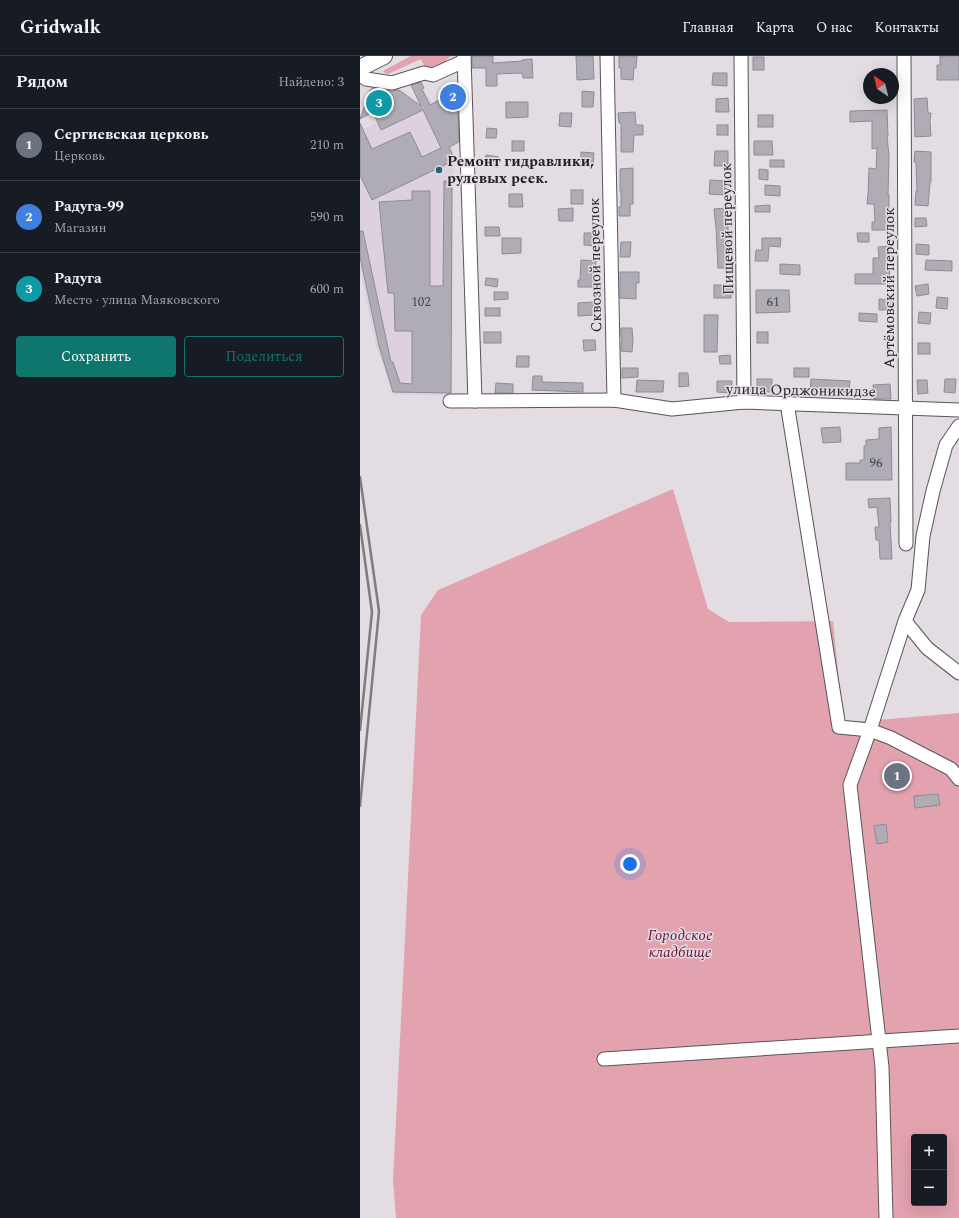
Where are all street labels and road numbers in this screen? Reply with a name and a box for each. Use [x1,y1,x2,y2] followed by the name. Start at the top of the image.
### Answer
[715,163,740,295] street label: Пищевой переулок
[583,197,608,333] street label: Сквозной переулок
[878,207,901,369] street label: Артёмовский переулок
[725,378,876,403] street label: улица Орджоникидзе

